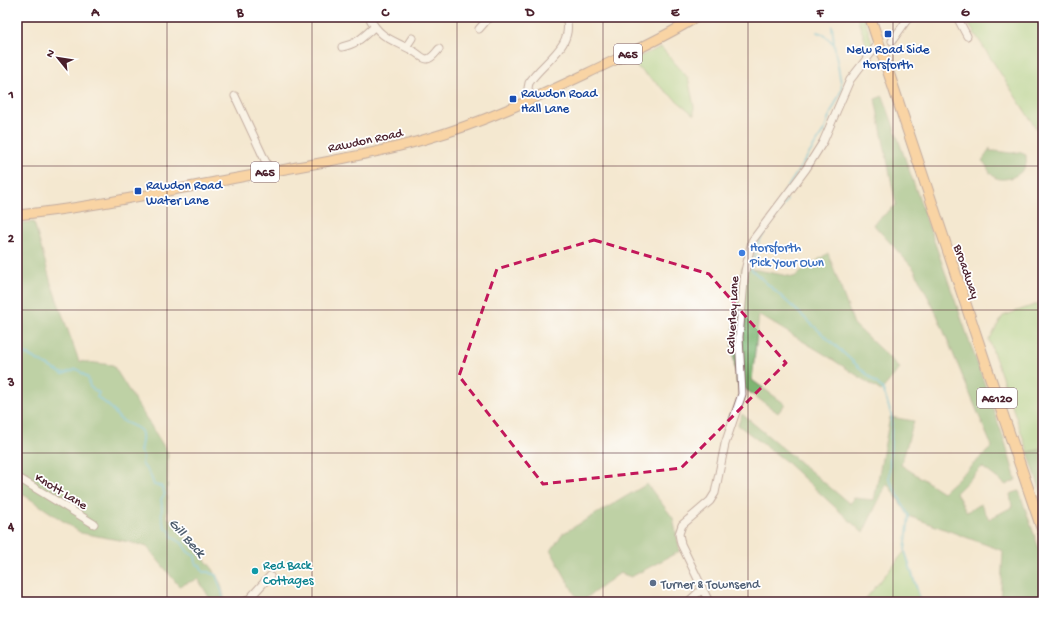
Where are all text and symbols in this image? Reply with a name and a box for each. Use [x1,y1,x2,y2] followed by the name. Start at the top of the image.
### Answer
[90,6,100,21] text: A
[236,6,245,21] text: B
[380,6,390,21] text: C
[525,6,535,21] text: D
[671,6,680,21] text: E
[816,6,825,21] text: F
[961,6,970,21] text: G
[883,29,893,39] marker: New Road Side Horsforth
[38,38,78,78] north arrow
[847,43,930,73] place label: New Road Side Horsforth
[614,44,642,64] road number: A65
[44,48,58,60] text: N
[521,87,598,117] place label: Rawdon Road Hall Lane
[7,88,14,103] text: 1
[508,94,518,104] marker: Rawdon Road Hall Lane
[327,126,406,157] street label: Rawdon Road
[251,162,279,182] road number: A65
[146,179,223,209] place label: Rawdon Road Water Lane
[133,186,143,196] marker: Rawdon Road Water Lane
[8,232,15,247] text: 2
[749,241,825,271] place label: Horsforth Pick Your Own
[949,242,982,302] street label: Broadway
[737,248,747,258] marker: Horsforth Pick Your Own
[724,275,743,355] street label: Calverley Lane
[7,376,15,391] text: 3
[977,388,1017,408] road number: A6120
[32,471,90,514] street label: Knott Lane
[164,516,209,563] water label: Gill Beck
[7,520,15,535] text: 4
[263,559,315,589] place label: Red Back Cottages
[250,566,260,576] marker: Red Back Cottages
[648,578,658,588] marker: Turner & Townsend
[660,578,761,593] place label: Turner & Townsend

